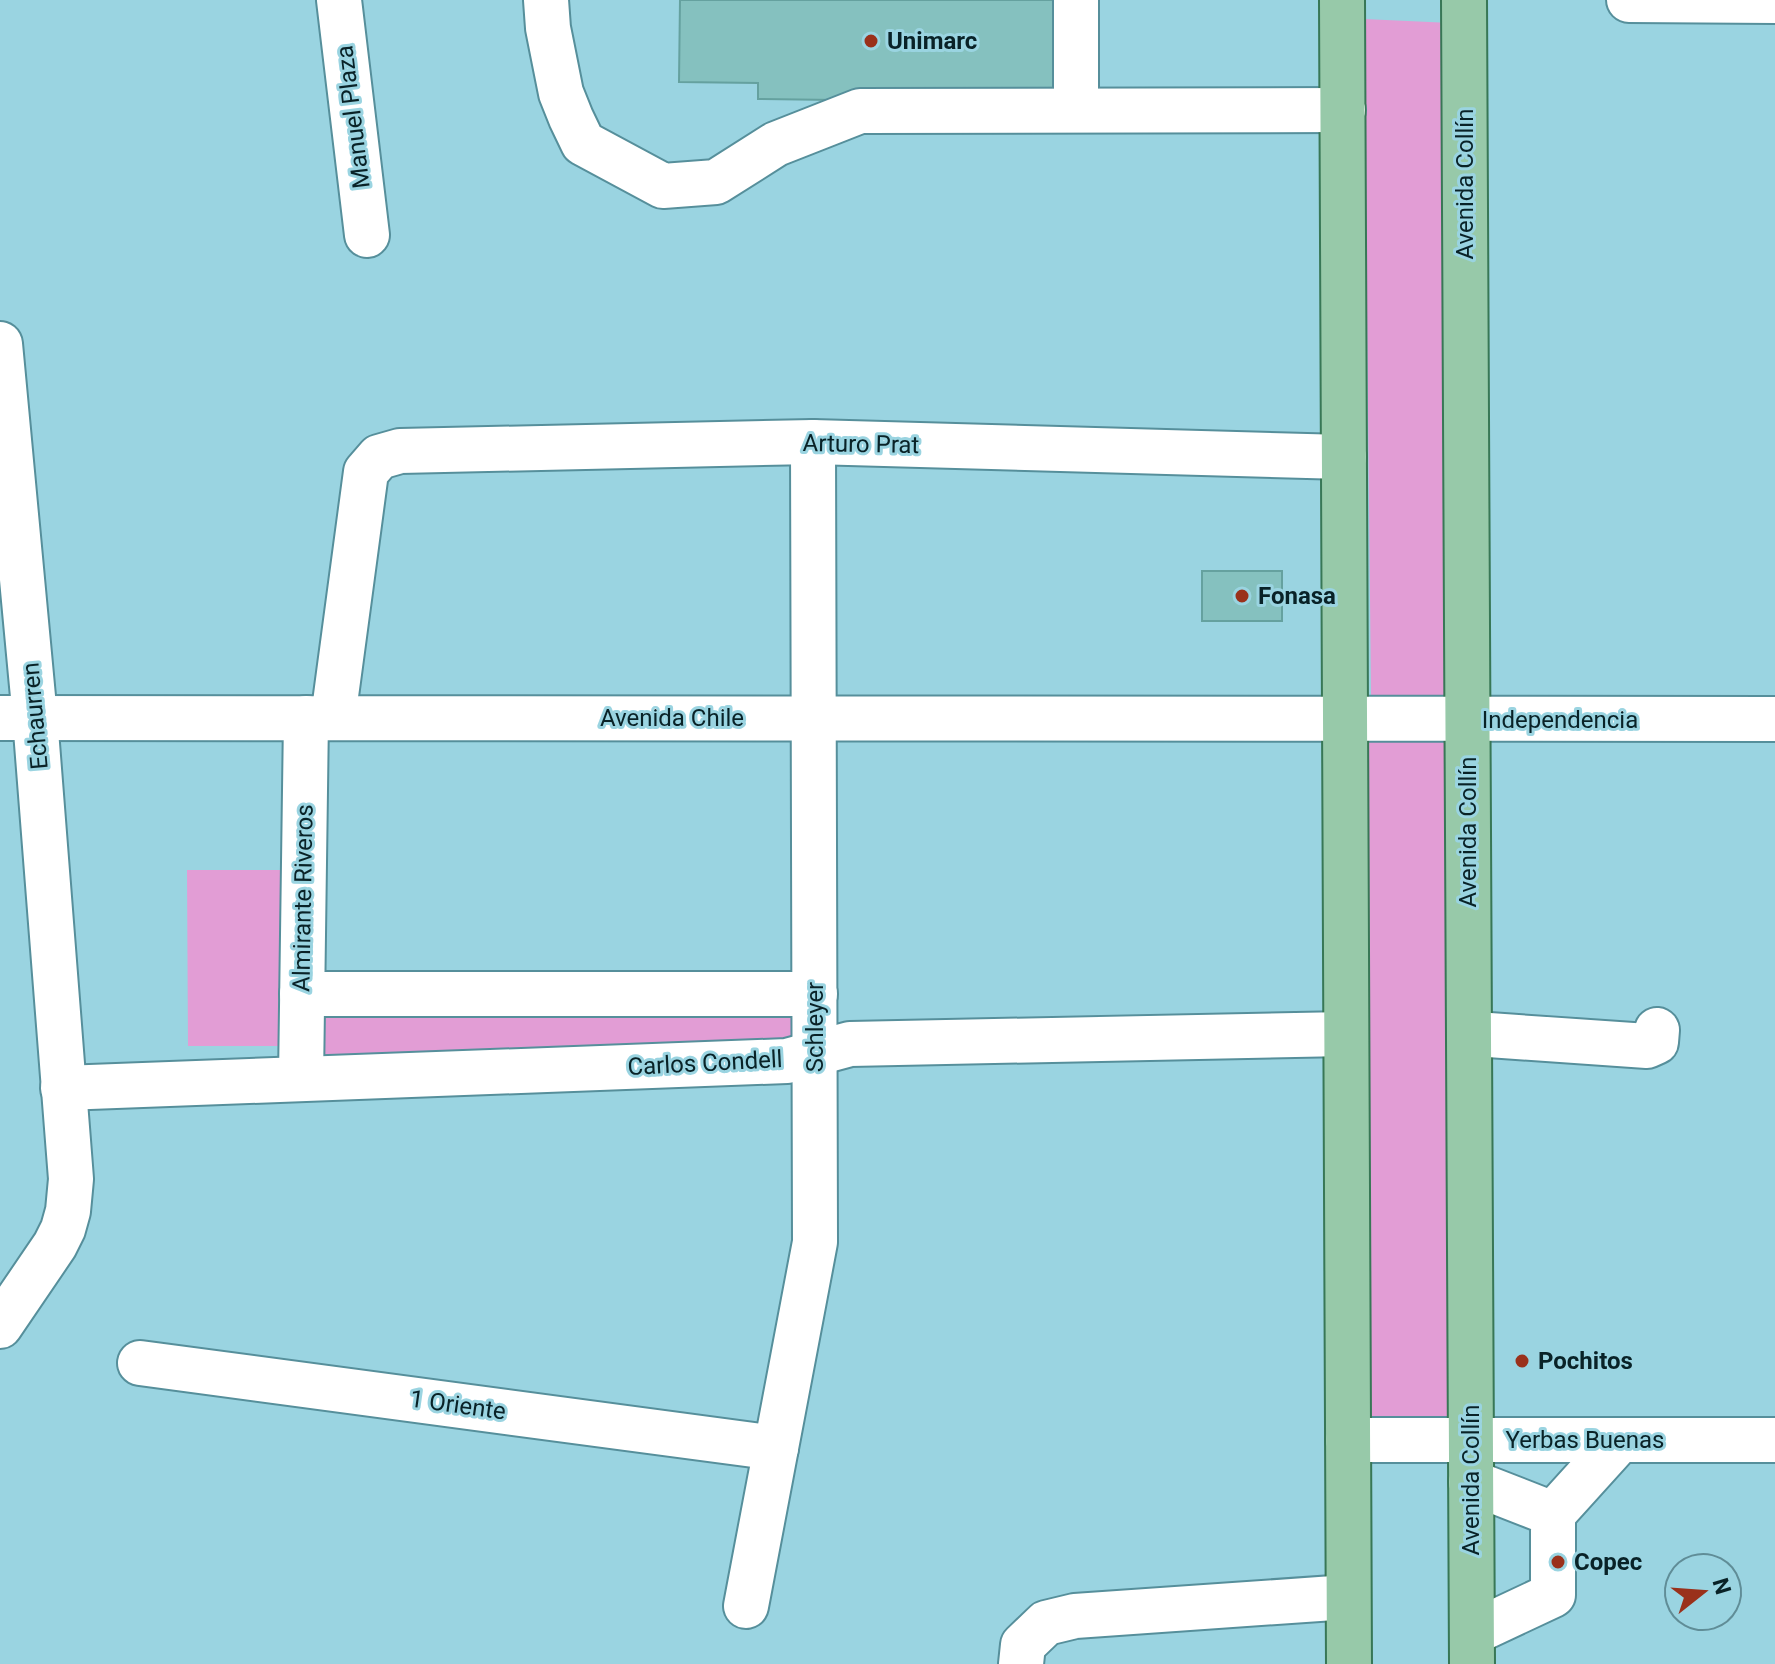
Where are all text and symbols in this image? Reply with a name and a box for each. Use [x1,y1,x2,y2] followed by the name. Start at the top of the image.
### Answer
[887,27,977,55] place label: Unimarc
[862,32,880,50] marker: Unimarc
[330,44,376,190] street label: Manuel Plaza
[1451,108,1479,260] street label: Avenida Collín
[802,429,920,459] street label: Arturo Prat
[1258,582,1336,610] place label: Fonasa
[1233,587,1251,605] marker: Fonasa
[16,661,54,771] street label: Echaurren
[600,704,744,732] street label: Avenida Chile
[1482,706,1638,734] street label: Independencia
[1454,756,1482,908] street label: Avenida Collín
[287,804,319,992] street label: Almirante Riveros
[801,982,829,1072] street label: Schleyer
[627,1045,783,1081] street label: Carlos Condell
[1538,1347,1633,1375] place label: Pochitos
[1513,1352,1531,1370] marker: Pochitos
[408,1384,508,1426] street label: 1 Oriente
[1457,1404,1485,1556] street label: Avenida Collín
[1506,1426,1665,1454] street label: Yerbas Buenas
[1574,1548,1642,1576] place label: Copec
[1663,1552,1743,1632] north arrow
[1549,1553,1567,1571] marker: Copec
[1707,1575,1736,1597] text: N

